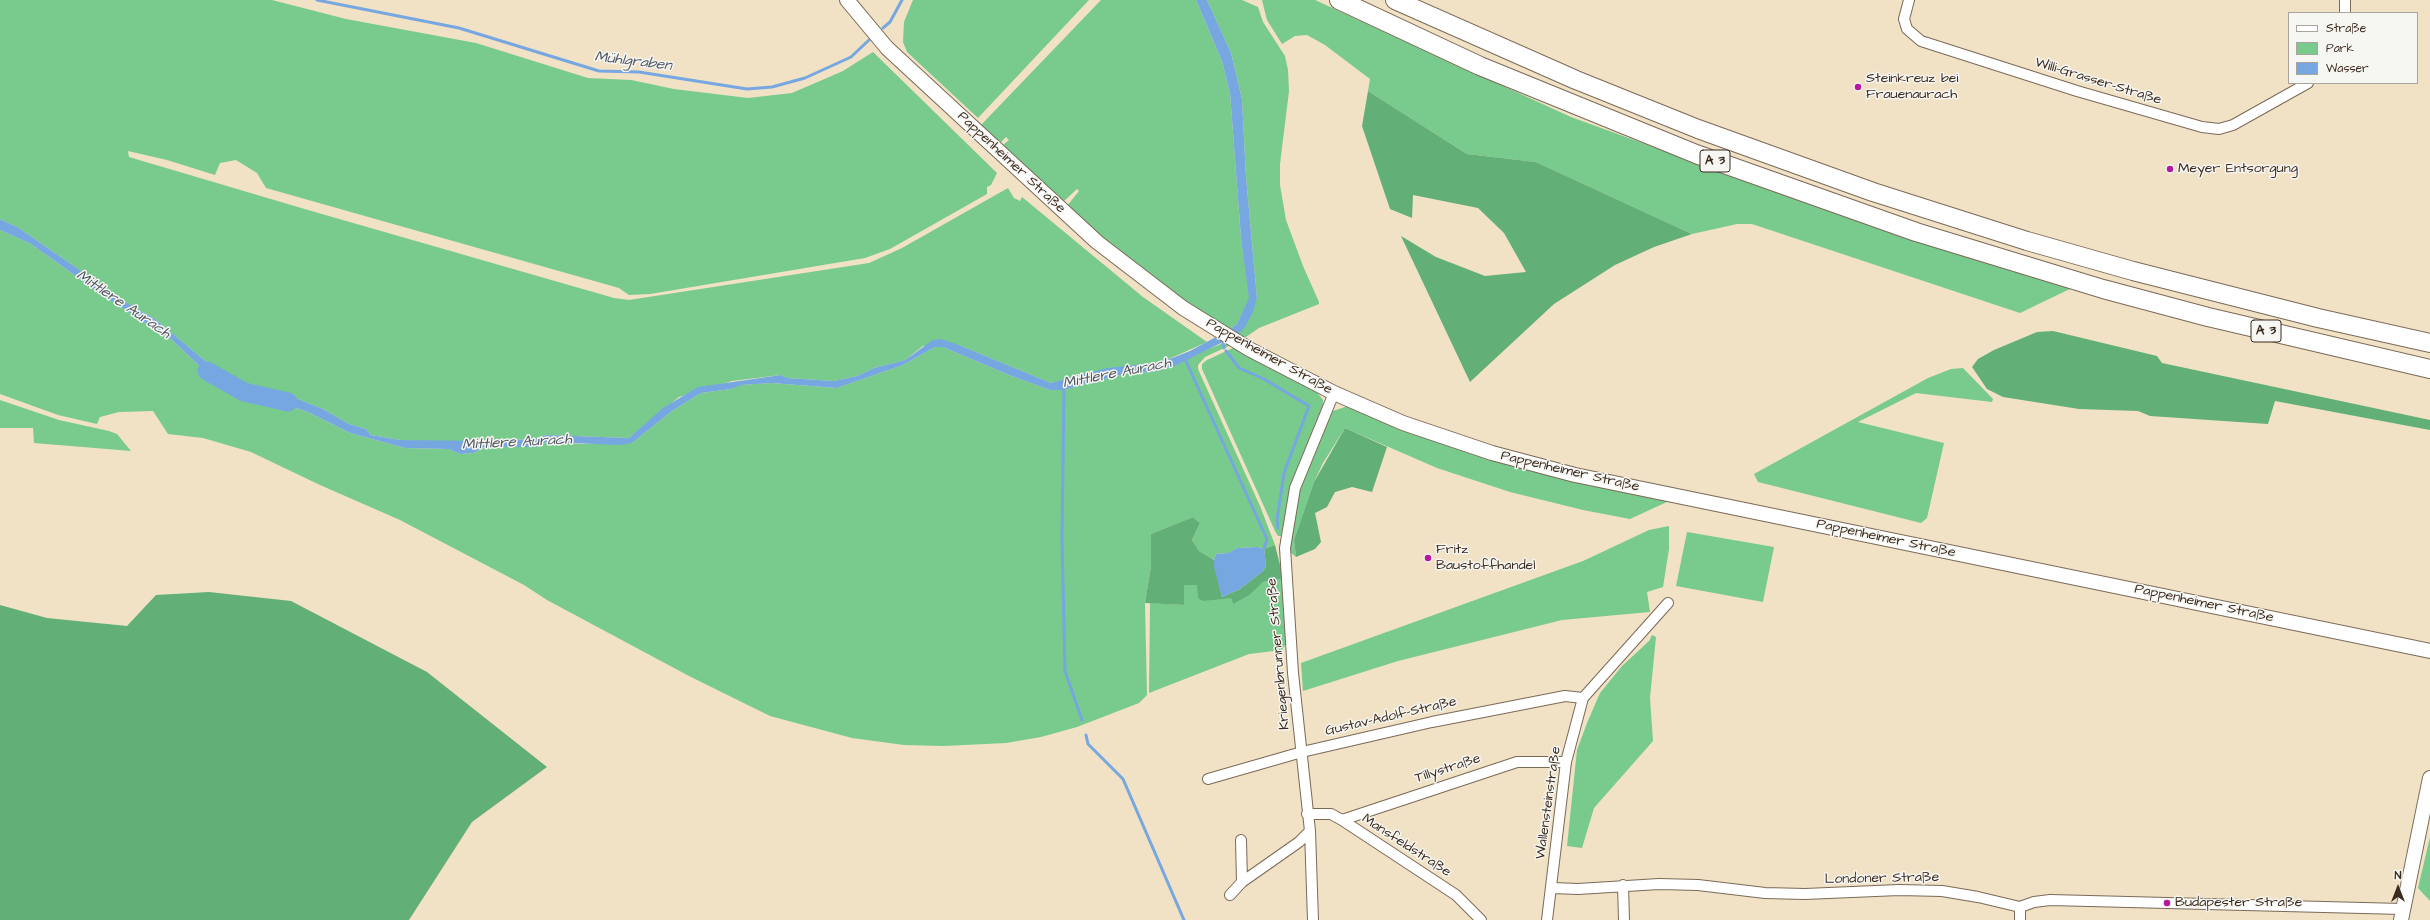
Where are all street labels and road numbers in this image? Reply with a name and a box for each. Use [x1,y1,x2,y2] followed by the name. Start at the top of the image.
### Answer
[2033,55,2163,109] street label: Willi-Grasser-Straße
[953,109,1069,217] street label: Pappenheimer Straße
[1700,150,1730,172] road number: A 3
[1203,315,1335,399] street label: Pappenheimer Straße
[2251,320,2281,342] road number: A 3
[1499,448,1641,496] street label: Pappenheimer Straße
[1815,516,1957,562] street label: Pappenheimer Straße
[1264,577,1294,731] street label: Kriegenbrunner Straße
[2133,581,2275,627] street label: Pappenheimer Straße
[1324,694,1458,740] street label: Gustav-Adolf-Straße
[1533,746,1565,860] street label: Wallensteinstraße
[1413,751,1483,787] street label: Tillystraße
[1358,811,1454,881] street label: Mansfeldstraße
[1825,870,1939,888] street label: Londoner Straße

